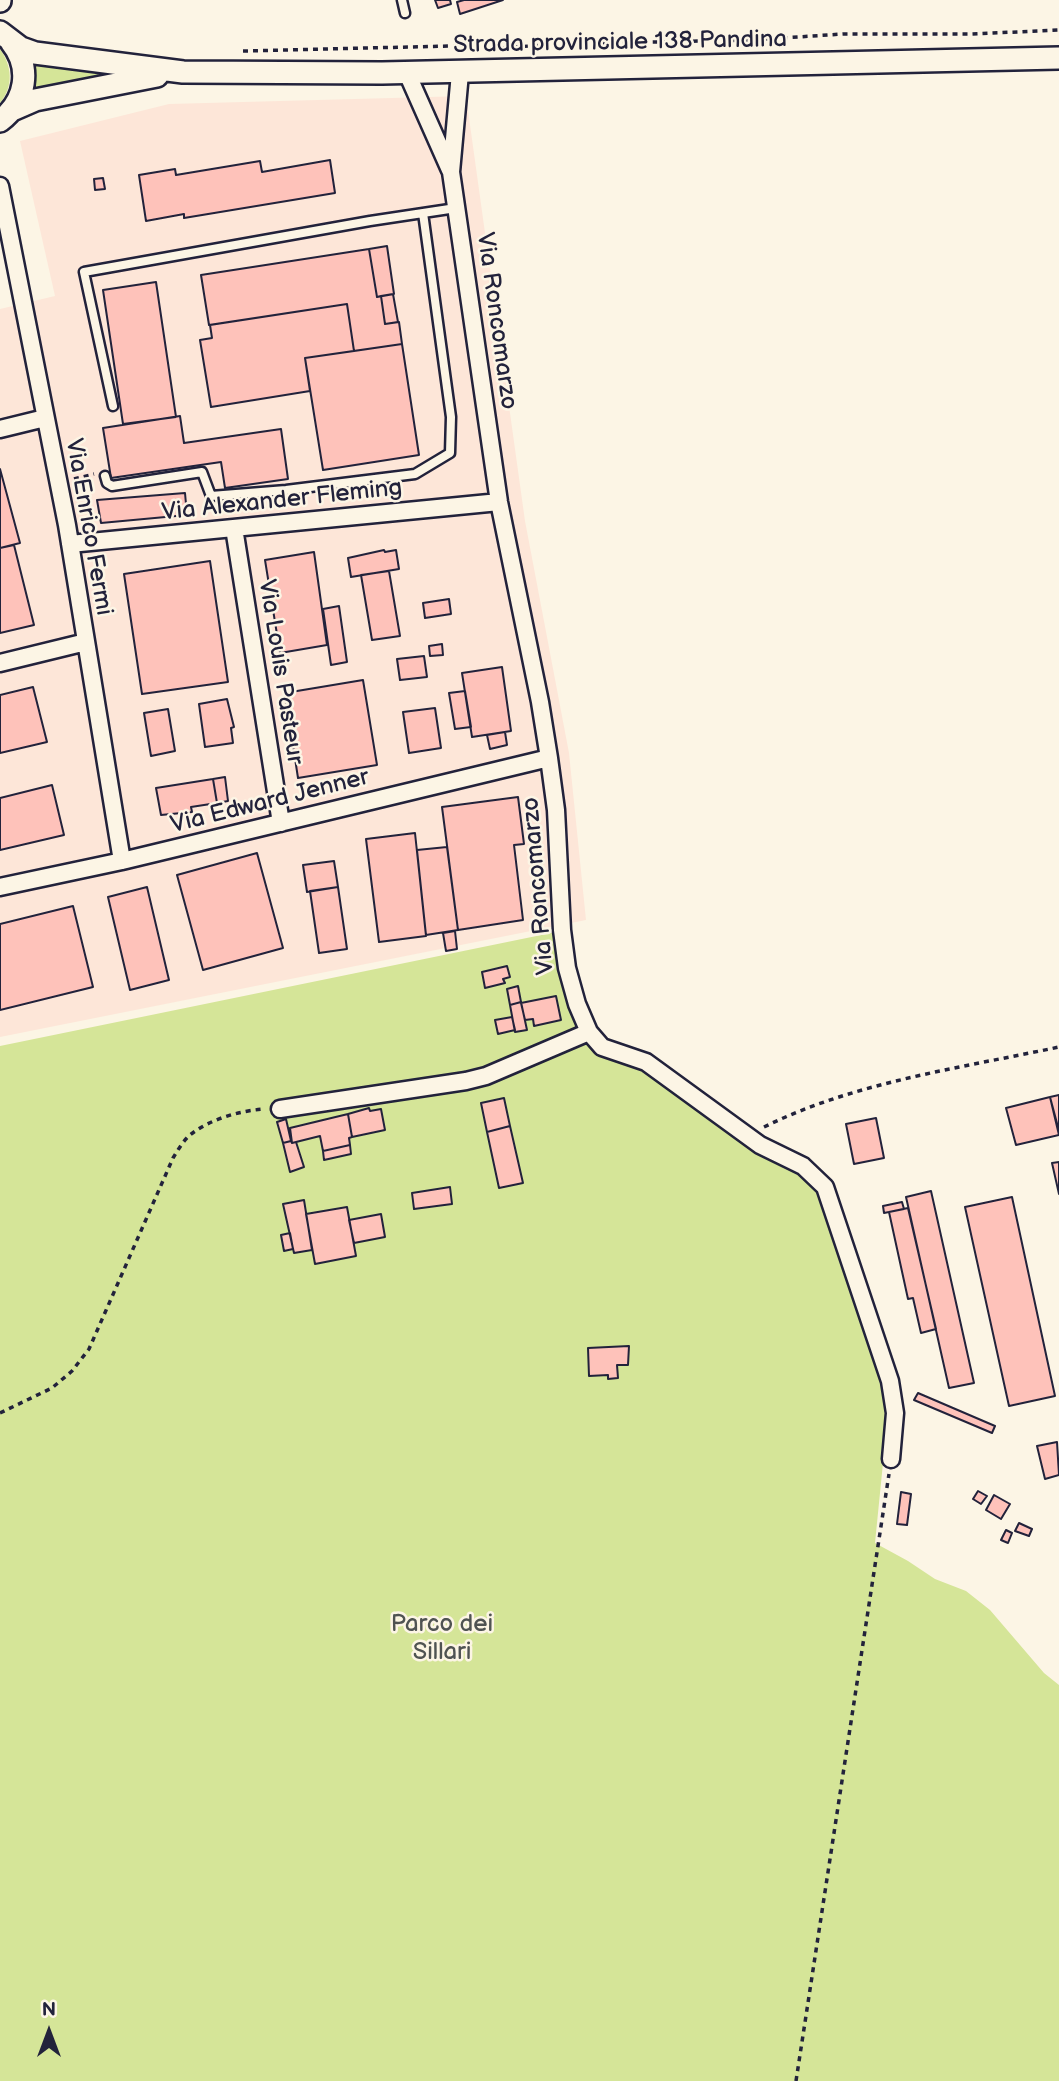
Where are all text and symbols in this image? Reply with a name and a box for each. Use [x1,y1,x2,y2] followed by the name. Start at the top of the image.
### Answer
[453,26,787,60] street label: Strada provinciale 138 Pandina
[469,231,523,411] street label: Via Roncomarzo
[58,436,118,618] street label: Via Enrico Fermi
[160,474,404,528] street label: Via Alexander Fleming
[251,577,309,767] street label: Via Louis Pasteur
[168,763,372,841] street label: Via Edward Jenner
[517,796,561,976] street label: Via Roncomarzo
[391,1611,493,1667] park label: Parco dei Sillari
[14,1997,84,2067] north arrow
[42,1999,56,2022] text: N

